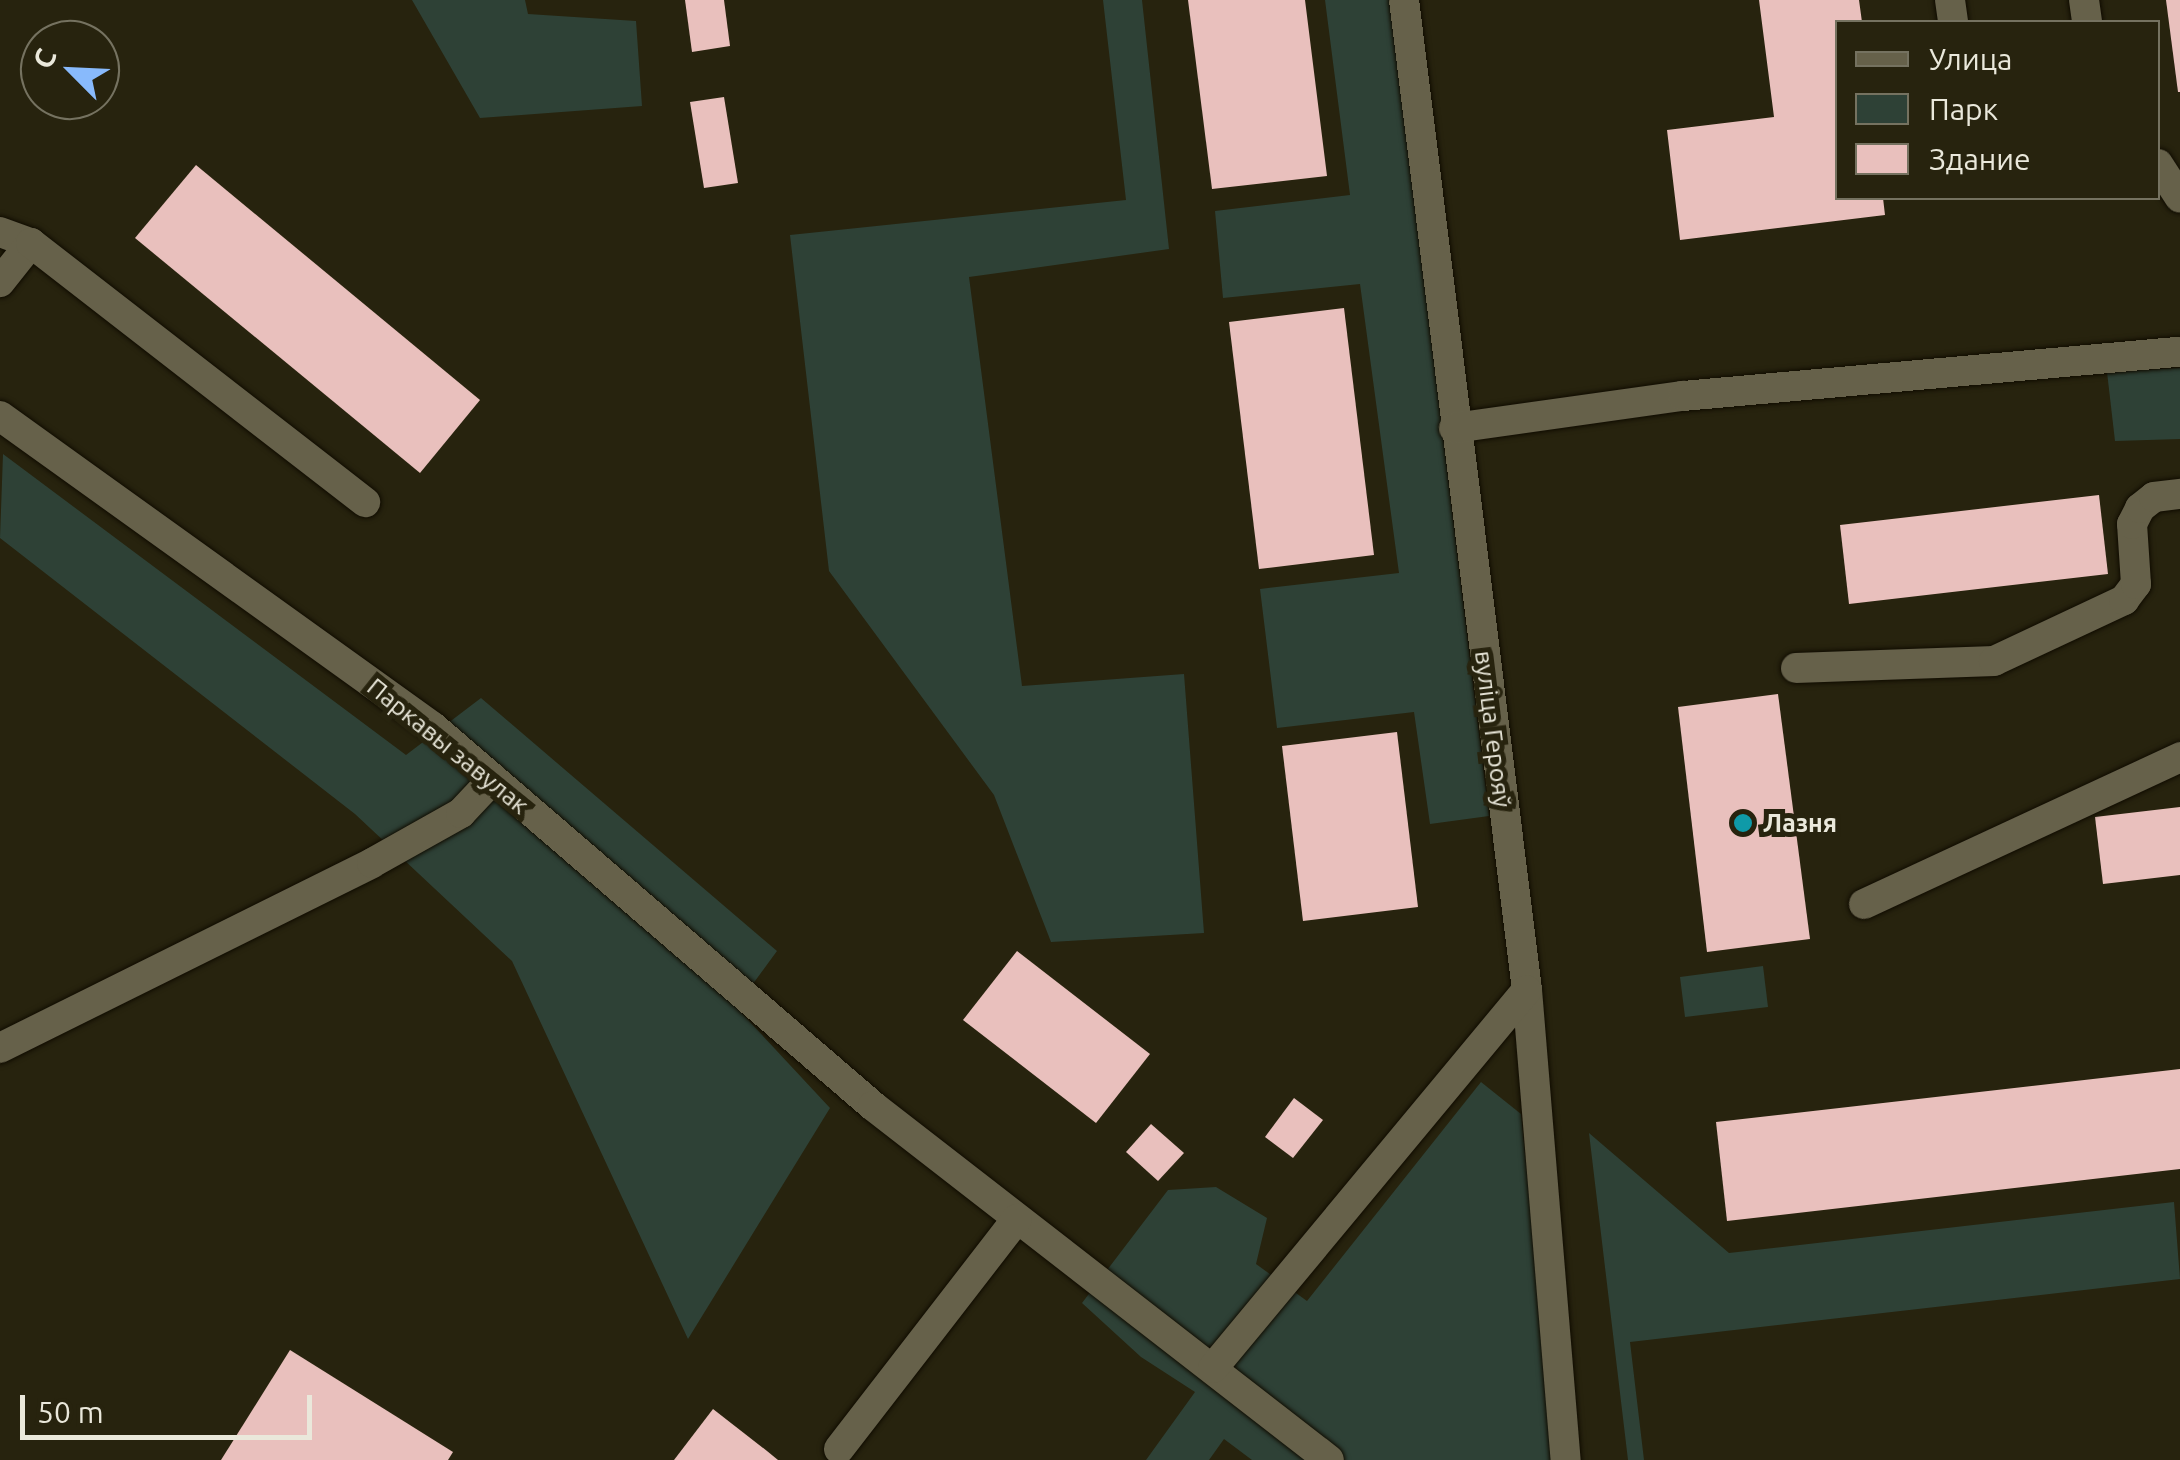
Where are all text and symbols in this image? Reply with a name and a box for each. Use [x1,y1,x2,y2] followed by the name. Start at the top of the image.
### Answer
[20,20,120,120] north arrow
[1835,20,2160,200] legend
[1929,42,2013,76] text: Улица
[26,44,62,73] text: С
[1929,92,1998,126] text: Парк
[1929,142,2031,176] text: Здание
[1468,649,1518,809] street label: вуліца Герояў
[361,672,535,820] street label: Паркавы завулак
[1763,808,1837,838] place label: Лазня
[1732,812,1754,834] marker: Лазня
[25,1375,318,1437] scale bar
[37,1395,104,1429] text: 50 m

